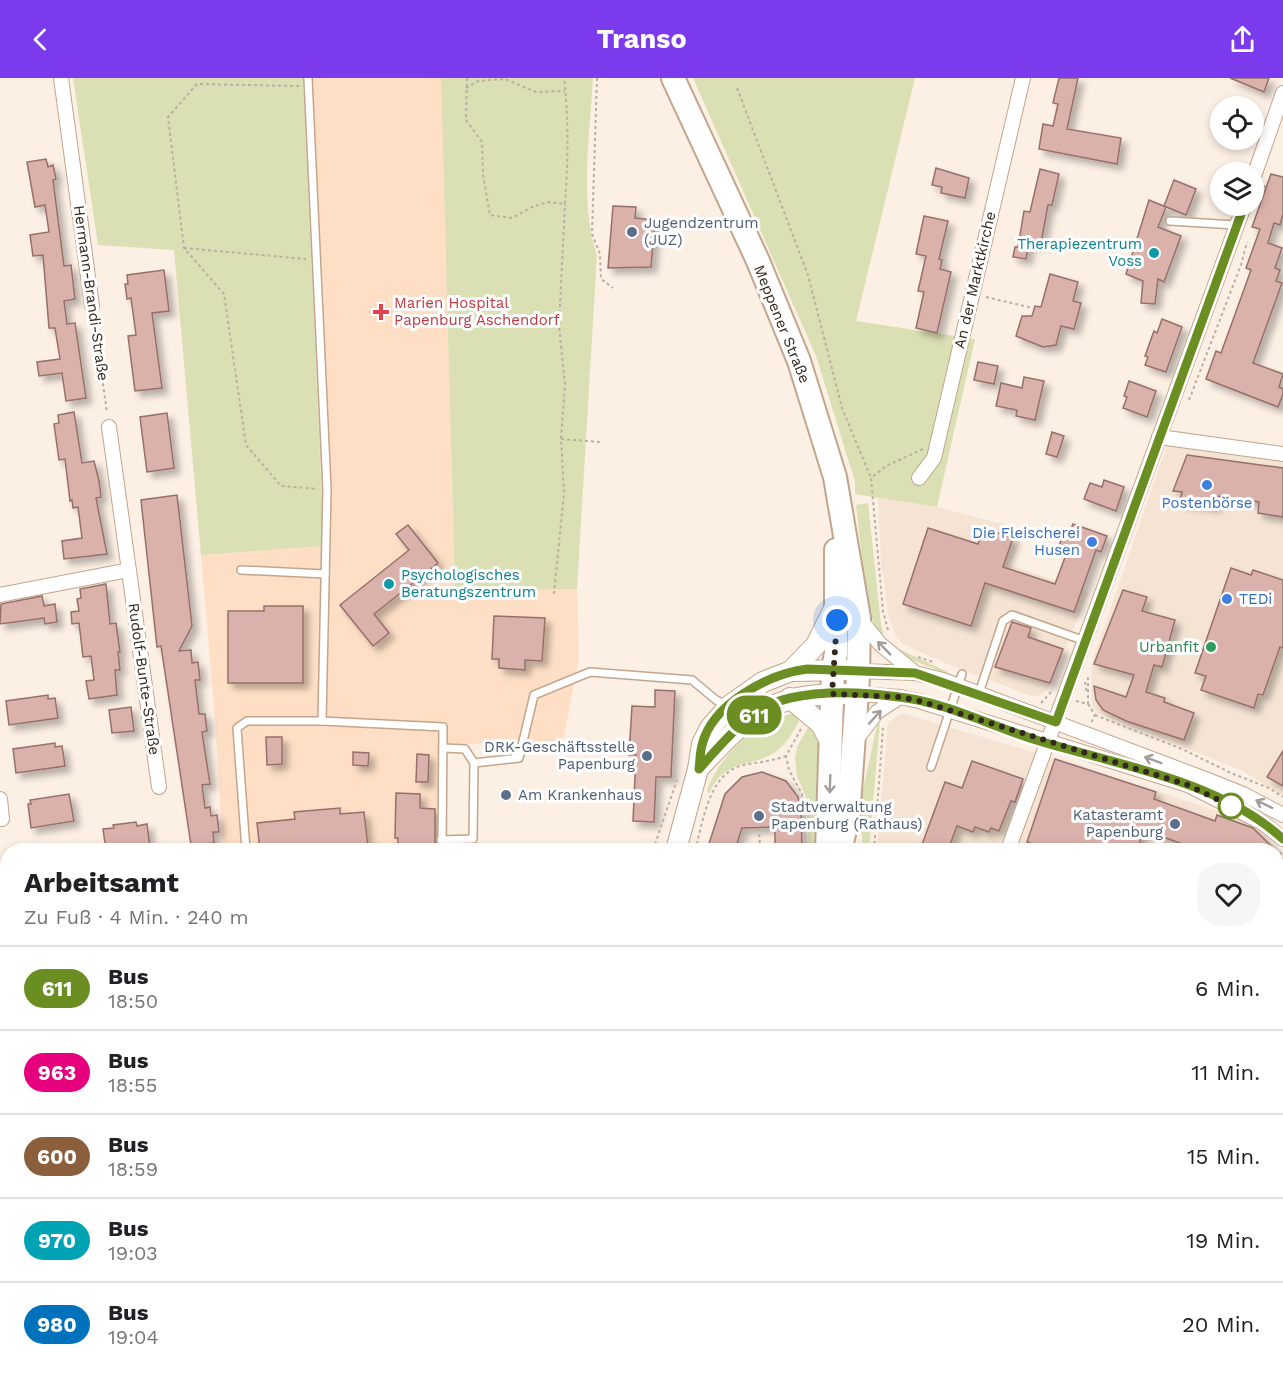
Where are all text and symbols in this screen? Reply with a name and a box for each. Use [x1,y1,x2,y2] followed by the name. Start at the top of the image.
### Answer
[24,23,57,56] icon: back
[596,23,687,55] text: Transo
[1226,23,1259,56] icon: share
[1210,96,1264,216] map controls
[1210,96,1264,150] button: locate
[1210,162,1264,216] button: layers
[70,204,112,382] street label: Hermann-Brandi-Straße
[950,210,1000,350] street label: An der Marktkirche
[644,214,759,249] place label: Jugendzentrum (JUZ)
[625,225,639,239] marker: Jugendzentrum (JUZ)
[1017,235,1142,270] place label: Therapiezentrum Voss
[1147,246,1161,260] marker: Therapiezentrum Voss
[750,262,814,386] street label: Meppener Straße
[394,294,560,329] place label: Marien Hospital Papenburg Aschendorf
[372,303,390,321] marker: Marien Hospital Papenburg Aschendorf
[1200,478,1214,492] marker: Postenbörse
[1162,494,1252,512] place label: Postenbörse
[972,524,1080,559] place label: Die Fleischerei Husen
[1085,535,1099,549] marker: Die Fleischerei Husen
[401,566,536,601] place label: Psychologisches Beratungszentrum
[382,577,396,591] marker: Psychologisches Beratungszentrum
[1239,590,1272,608] place label: TEDi
[1220,592,1234,606] marker: TEDi
[124,602,164,756] street label: Rudolf-Bunte-Straße
[822,605,852,635] your location
[1139,638,1200,656] place label: Urbanfit
[1204,640,1218,654] marker: Urbanfit
[877,641,892,656] one-way arrow
[720,696,789,734] line badge: 611
[739,703,769,728] text: 611
[868,709,882,724] one-way arrow
[484,738,635,773] place label: DRK-Geschäftsstelle Papenburg
[640,749,654,763] marker: DRK-Geschäftsstelle Papenburg
[1144,753,1163,764] one-way arrow
[824,774,836,794] one-way arrow
[518,786,642,804] place label: Am Krankenhaus
[499,788,513,802] marker: Am Krankenhaus
[1218,793,1244,819] unlabelled marker
[1255,797,1273,809] one-way arrow
[771,798,923,833] place label: Stadtverwaltung Papenburg (Rathaus)
[1073,806,1164,841] place label: Katasteramt Papenburg
[752,809,766,823] marker: Stadtverwaltung Papenburg (Rathaus)
[1168,817,1182,831] marker: Katasteramt Papenburg
[1197,863,1260,926] button: heart
[24,866,179,899] text: Arbeitsamt
[24,905,248,929] text: Zu Fuß · 4 Min. · 240 m
[108,964,148,989] text: Bus
[42,976,72,1001] text: 611
[1195,976,1260,1001] text: 6 Min.
[108,989,158,1013] text: 18:50
[108,1048,148,1073] text: Bus
[38,1060,76,1085] text: 963
[1191,1060,1260,1085] text: 11 Min.
[108,1073,157,1097] text: 18:55
[108,1132,148,1157] text: Bus
[37,1144,77,1169] text: 600
[1187,1144,1260,1169] text: 15 Min.
[108,1157,158,1181] text: 18:59
[108,1216,148,1241] text: Bus
[38,1228,76,1253] text: 970
[1186,1228,1260,1253] text: 19 Min.
[108,1241,158,1265] text: 19:03
[108,1300,148,1325] text: Bus
[37,1312,77,1337] text: 980
[1182,1312,1260,1337] text: 20 Min.
[108,1325,159,1349] text: 19:04

